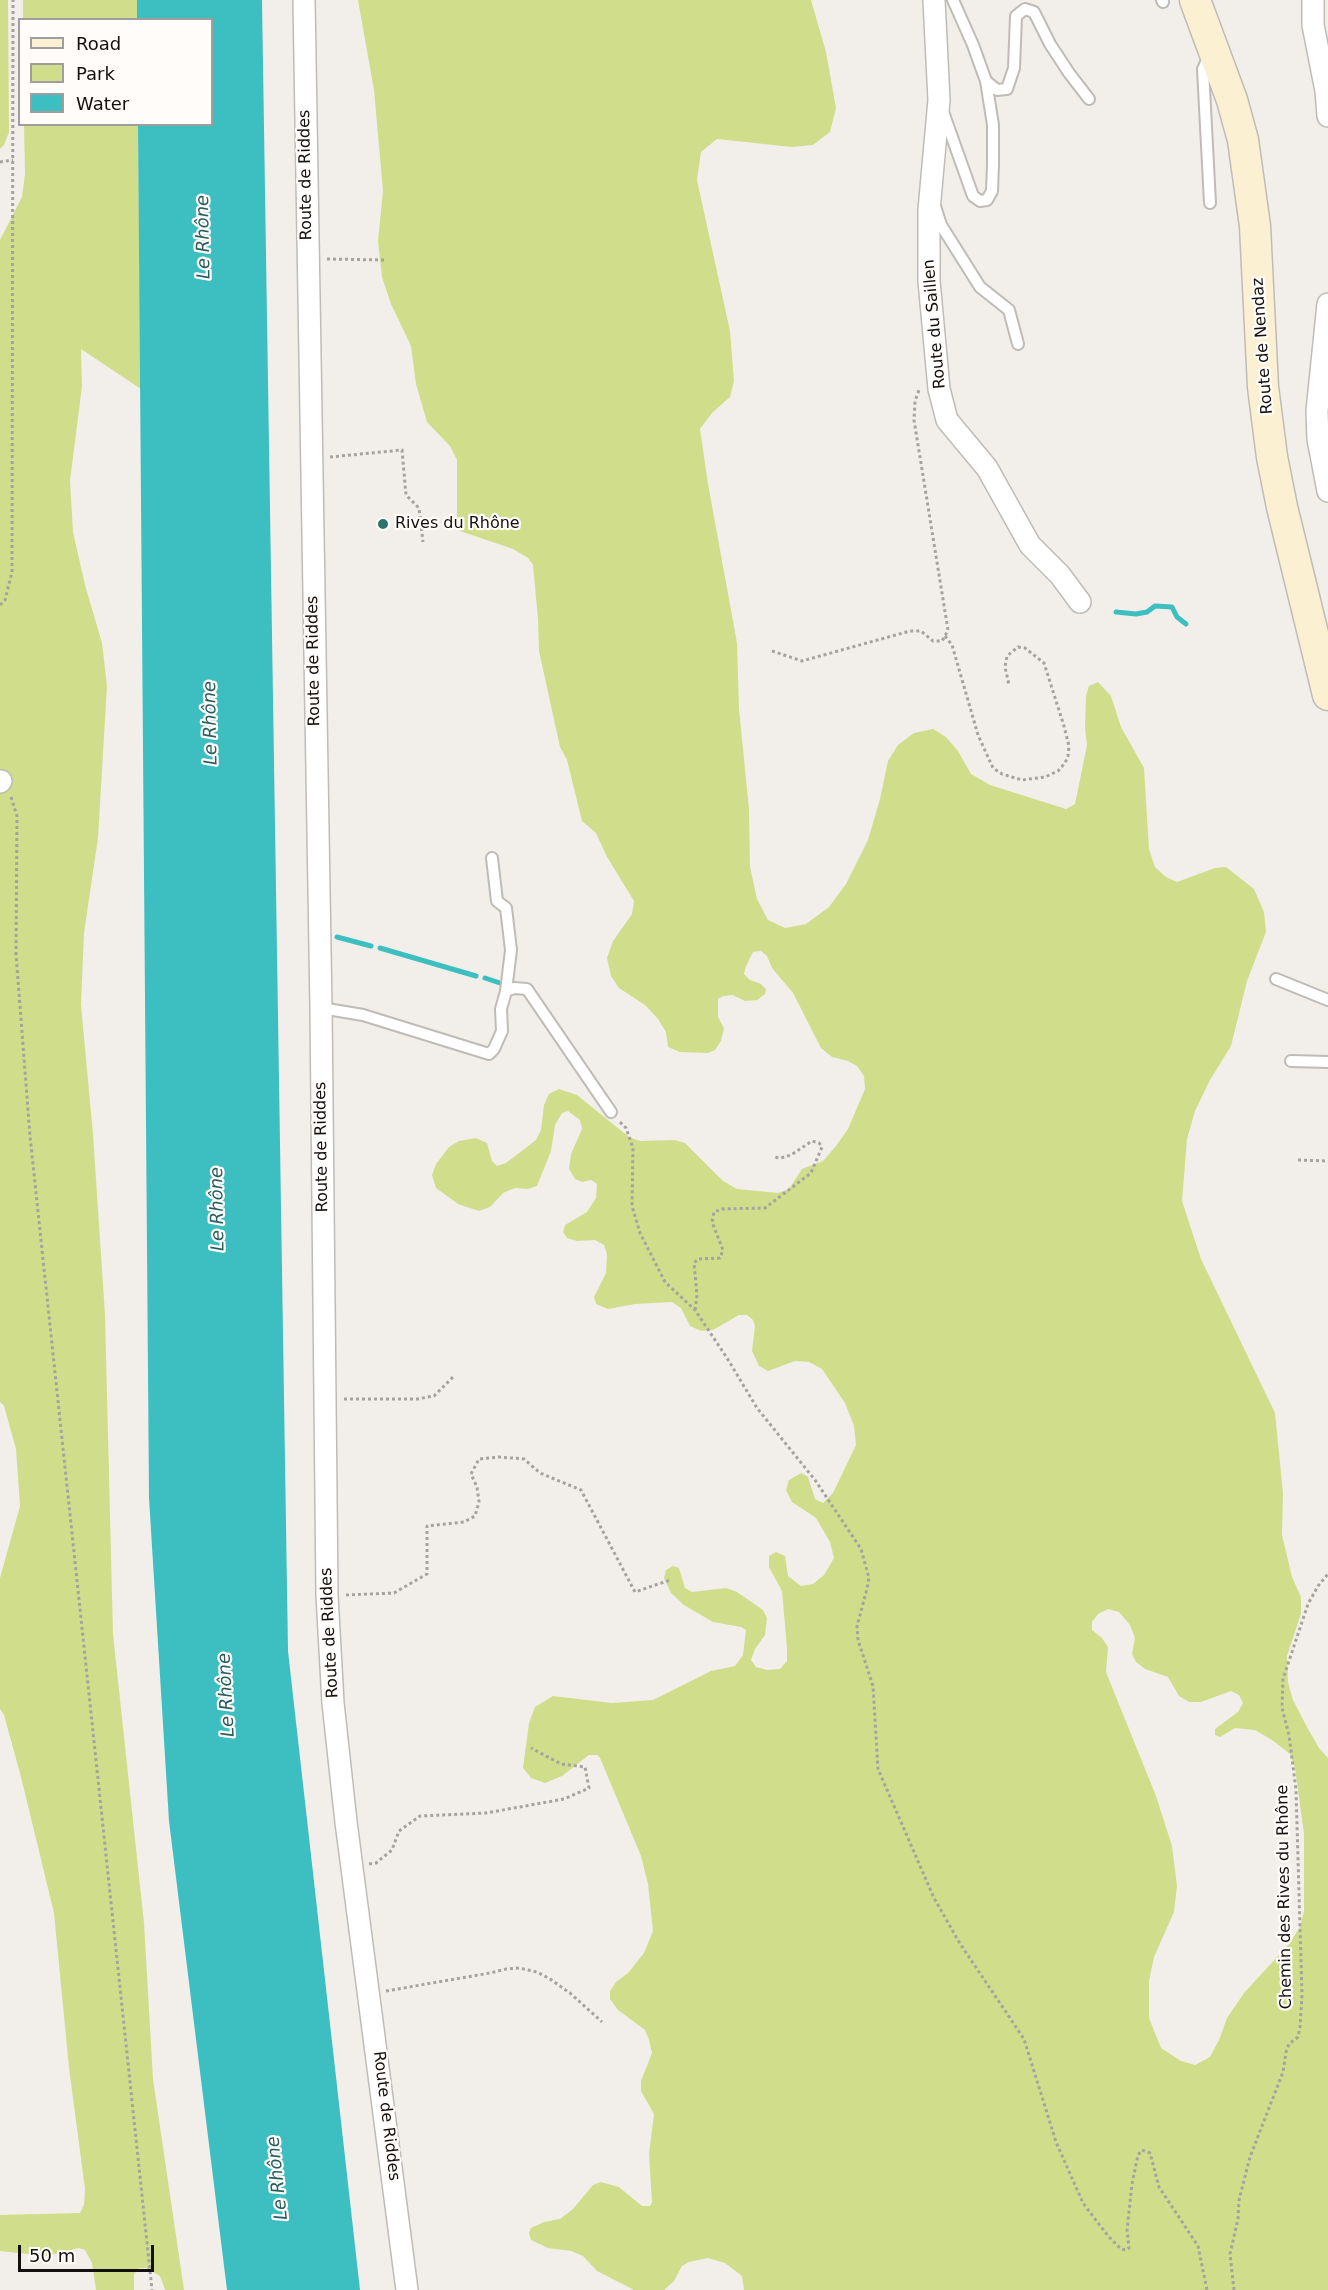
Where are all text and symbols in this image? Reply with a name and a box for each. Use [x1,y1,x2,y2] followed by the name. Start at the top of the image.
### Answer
[18,18,213,126] legend
[76,33,121,54] text: Road
[76,63,115,84] text: Park
[76,93,129,114] text: Water
[295,110,317,240] street label: Route de Riddes
[192,195,216,279] water label: Le Rhône
[920,258,950,390] street label: Route du Saillen
[1249,277,1277,415] street label: Route de Nendaz
[395,514,520,534] place label: Rives du Rhône
[376,517,390,531] marker: Rives du Rhône
[303,596,325,726] street label: Route de Riddes
[199,681,223,765] water label: Le Rhône
[311,1082,333,1212] street label: Route de Riddes
[206,1167,230,1251] water label: Le Rhône
[317,1567,343,1699] street label: Route de Riddes
[214,1652,240,1738] water label: Le Rhône
[1273,1785,1297,2009] street label: Chemin des Rives du Rhône
[369,2050,403,2182] street label: Route de Riddes
[263,2135,293,2221] water label: Le Rhône
[21,2233,158,2271] scale bar
[29,2245,75,2266] text: 50 m

